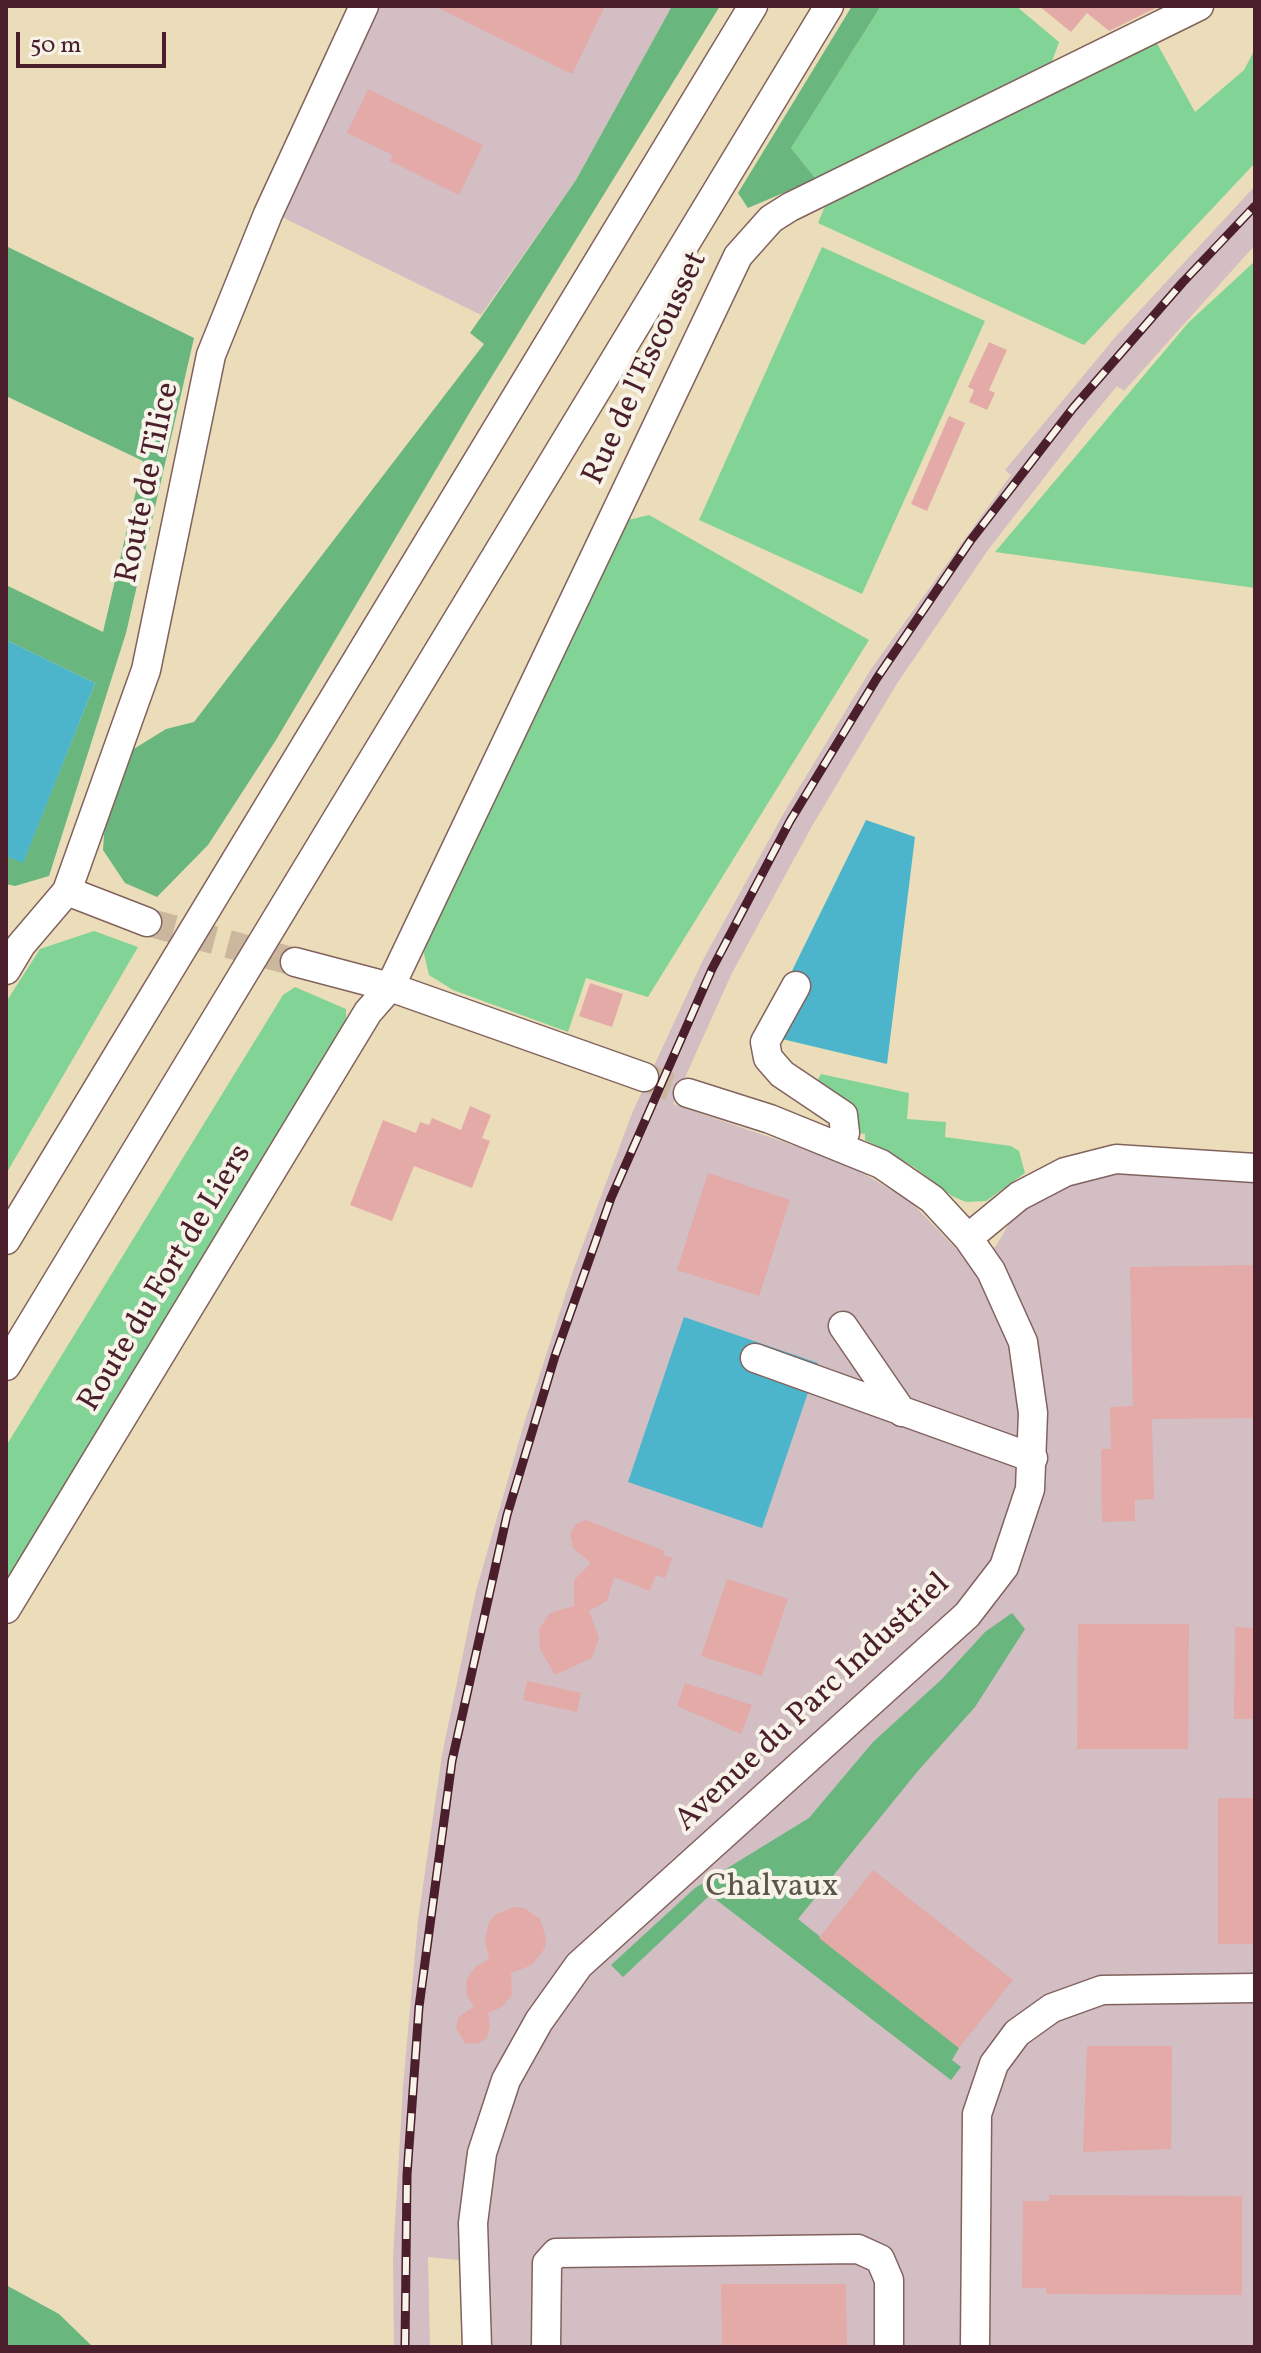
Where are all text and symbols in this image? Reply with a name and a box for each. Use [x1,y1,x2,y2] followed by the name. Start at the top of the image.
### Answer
[20,16,170,66] scale bar
[30,29,82,63] text: 50 m
[576,246,718,492] street label: Rue de l'Escousset
[110,379,190,587] street label: Route de Tilice
[72,1138,262,1420] street label: Route du Fort de Liers
[669,1567,959,1841] street label: Avenue du Parc Industriel
[705,1870,839,1908] park label: Chalvaux

